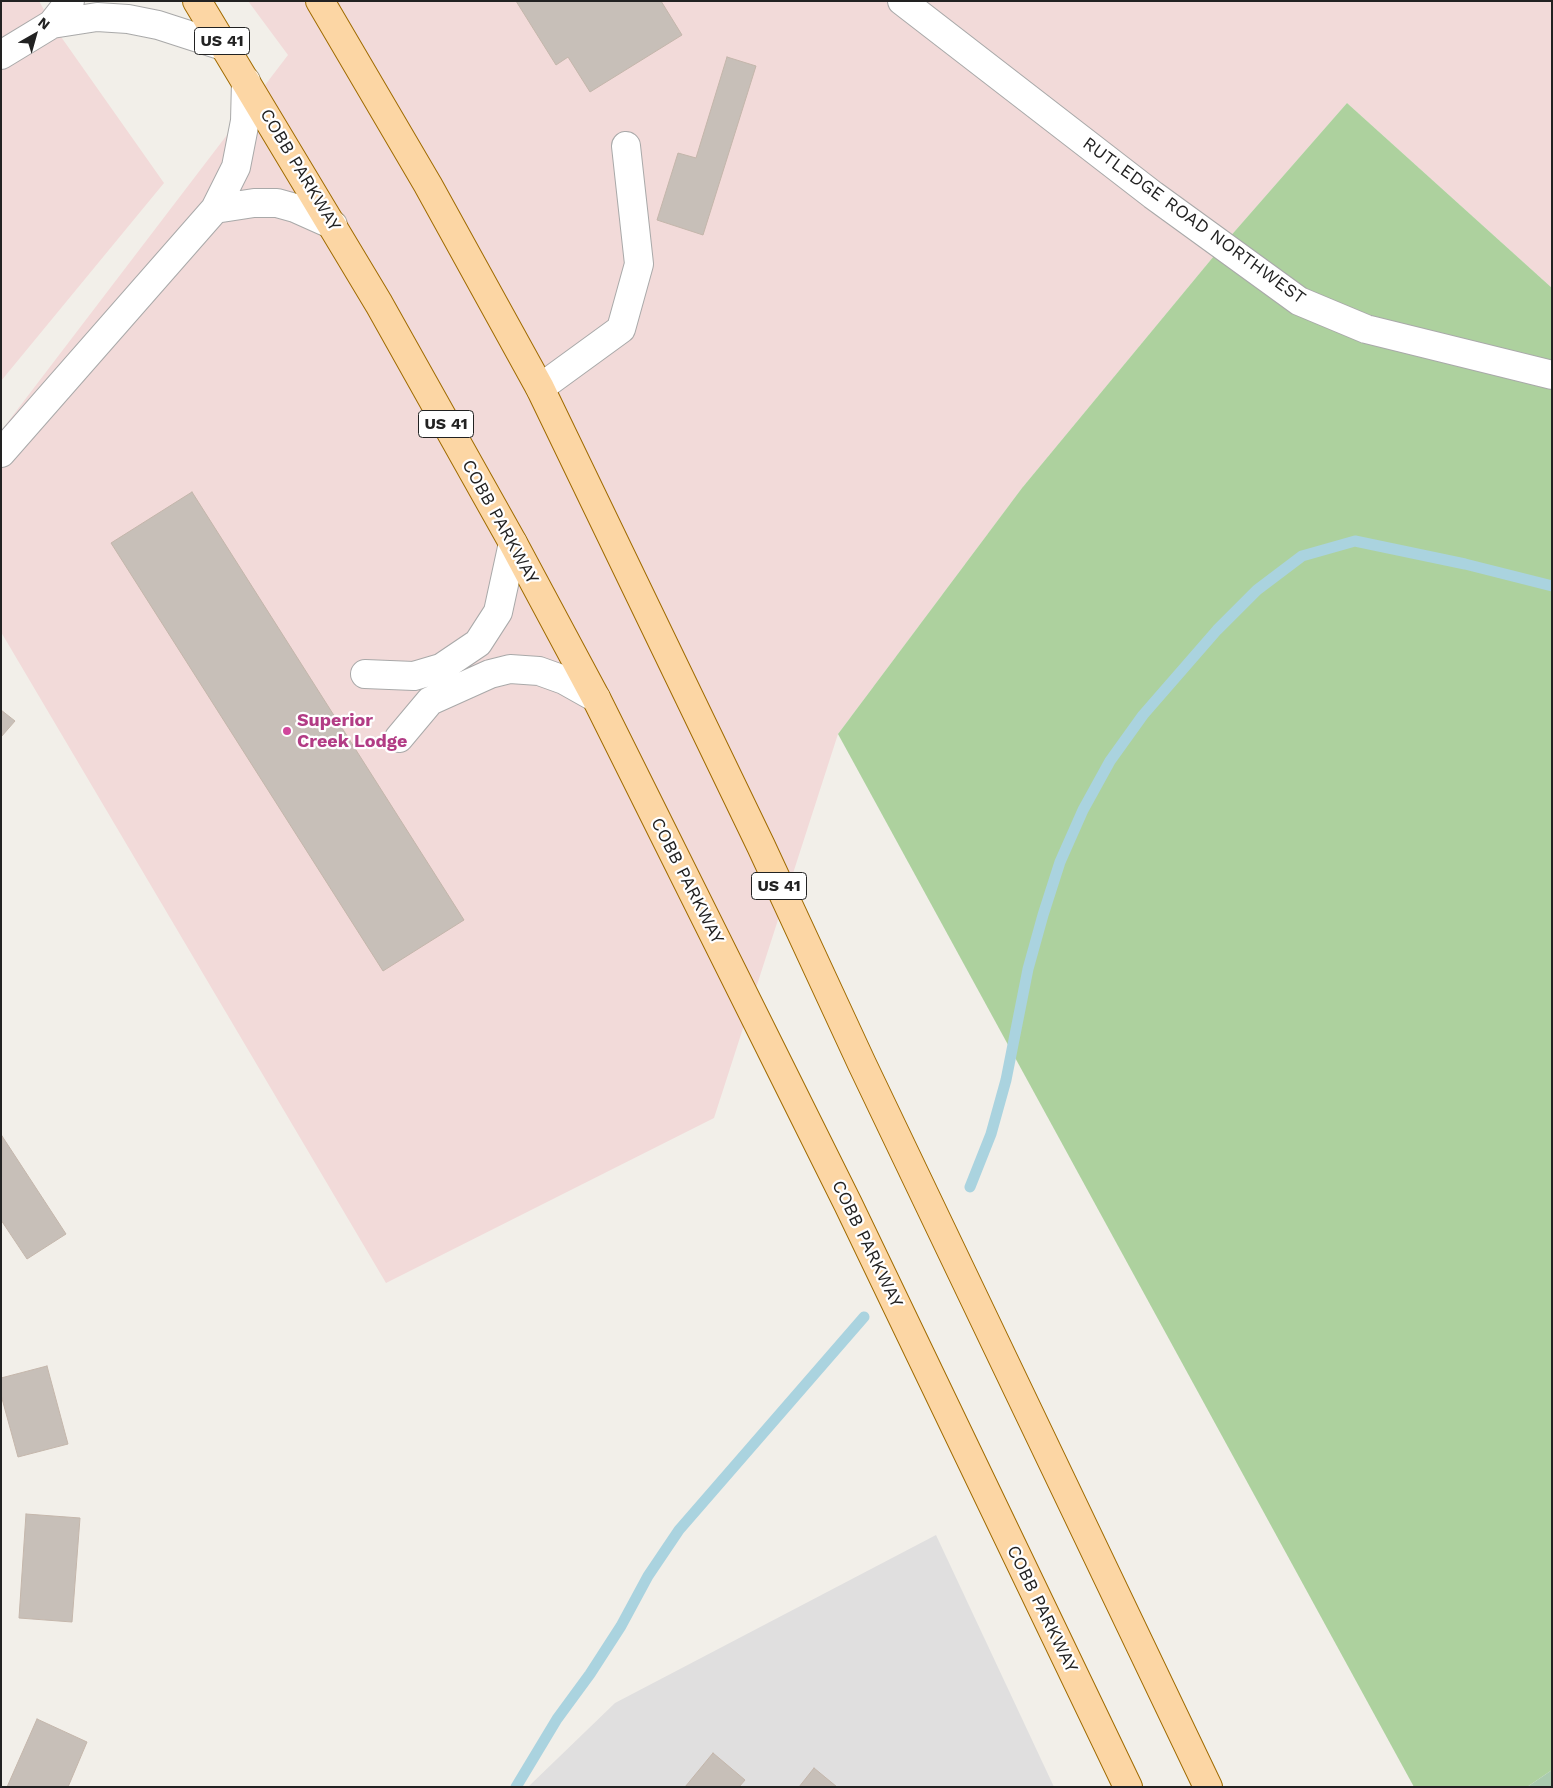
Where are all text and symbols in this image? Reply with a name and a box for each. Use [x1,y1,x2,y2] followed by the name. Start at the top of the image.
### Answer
[10,10,60,60] north arrow
[35,14,53,33] text: N
[194,27,250,54] road number: US 41
[255,105,345,235] street label: COBB PARKWAY
[1078,133,1310,309] street label: RUTLEDGE ROAD NORTHWEST
[418,410,474,438] road number: US 41
[457,456,543,588] street label: COBB PARKWAY
[297,710,407,752] place label: Superior Creek Lodge
[281,725,293,737] marker: Superior Creek Lodge
[646,814,728,948] street label: COBB PARKWAY
[752,872,806,899] road number: US 41
[827,1177,907,1311] street label: COBB PARKWAY
[1002,1542,1082,1676] street label: COBB PARKWAY

